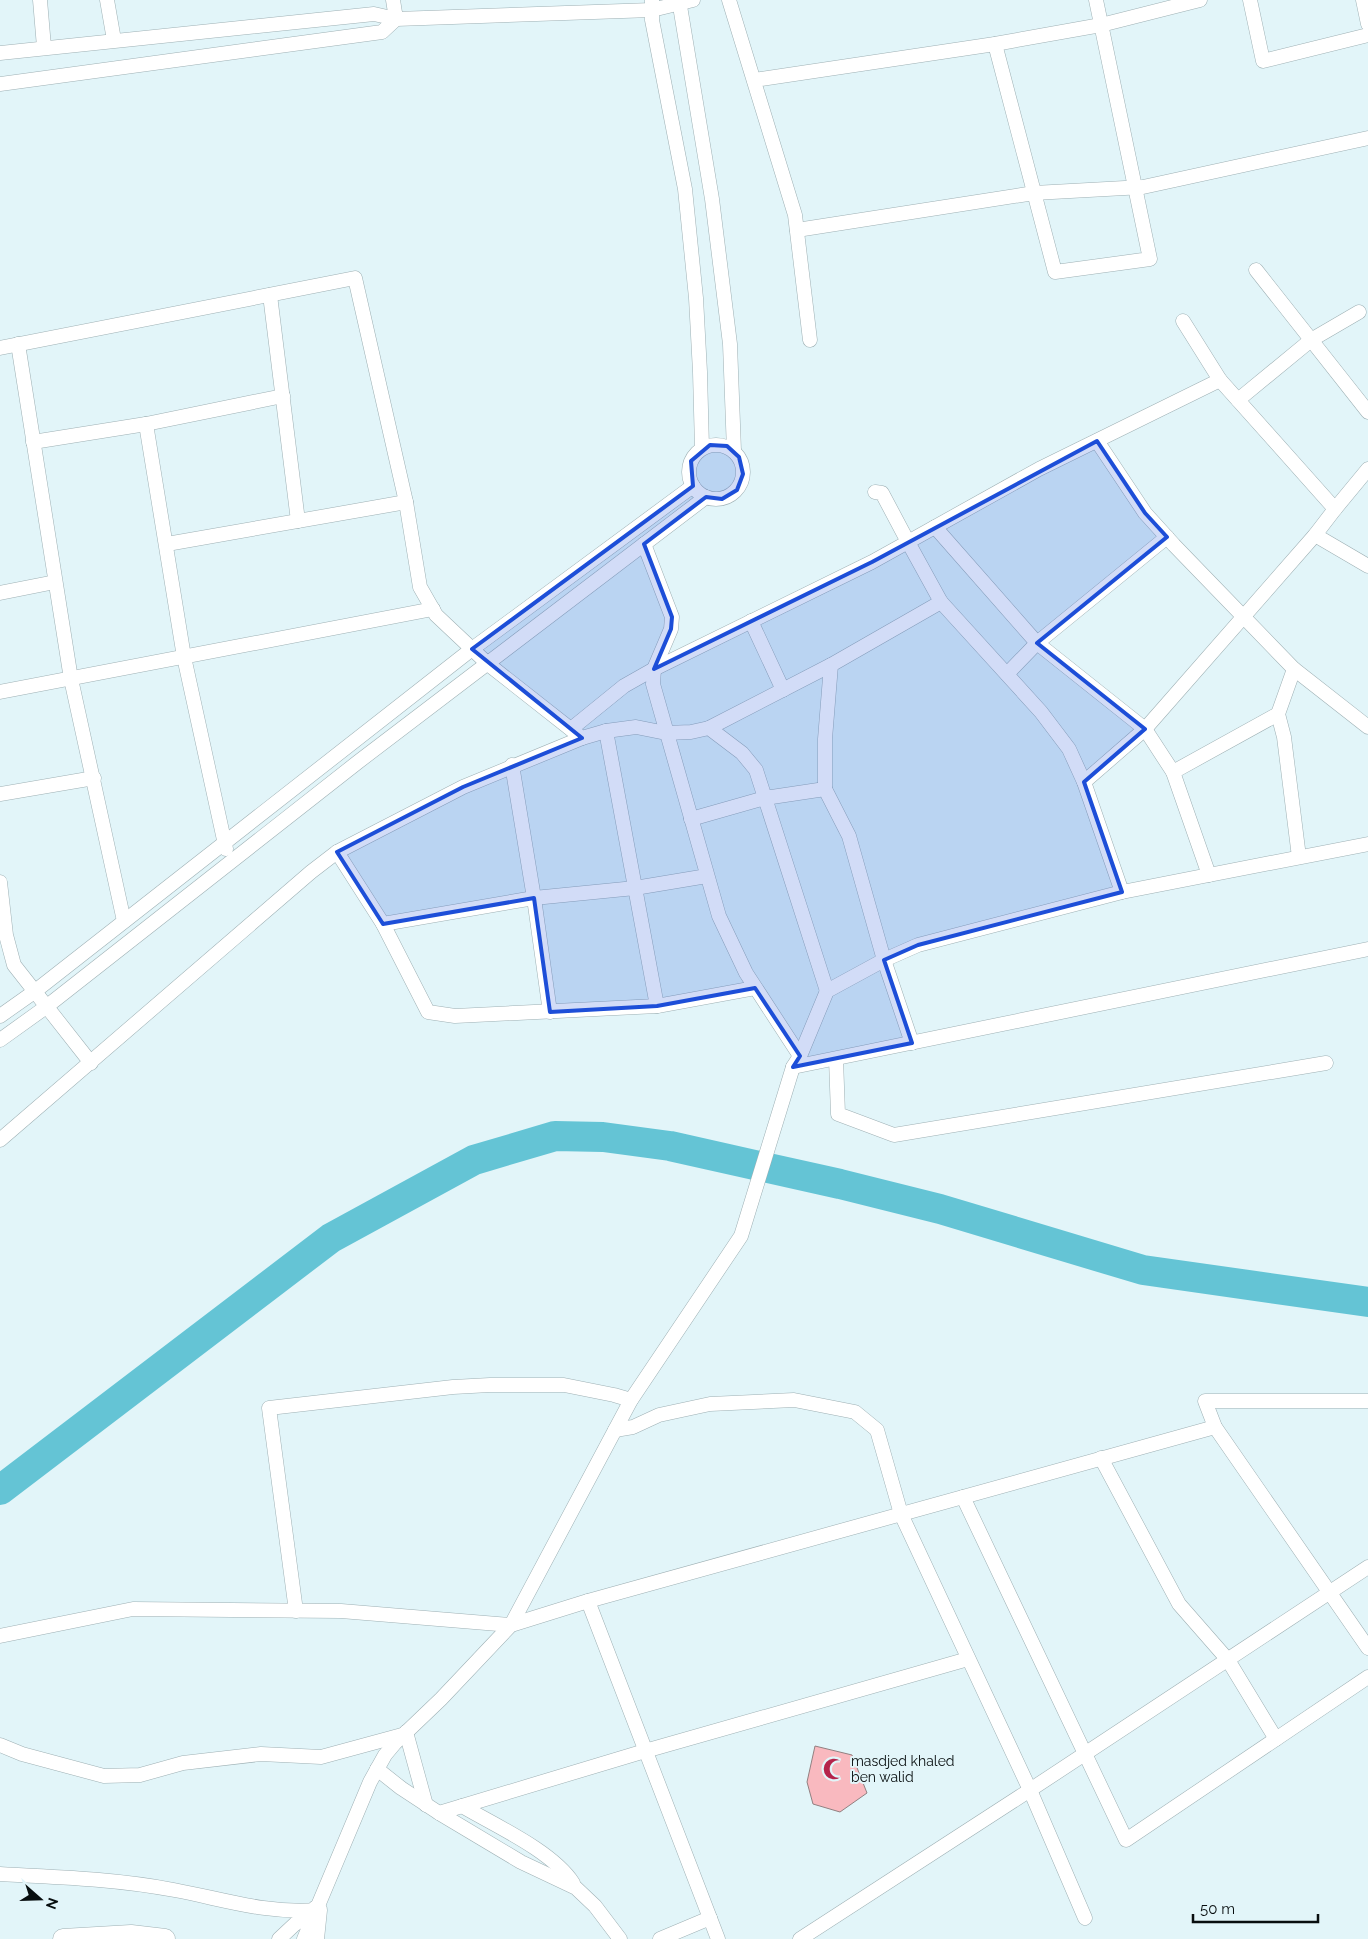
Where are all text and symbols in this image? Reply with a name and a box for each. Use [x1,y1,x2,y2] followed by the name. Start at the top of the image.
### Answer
[851,1753,955,1785] place label: masdjed khaled ben walid
[821,1756,847,1782] mosque icon: masdjed khaled ben walid
[15,1874,65,1924] north arrow
[1193,1892,1318,1924] scale bar
[43,1896,62,1911] text: N
[1200,1900,1235,1918] text: 50 m

